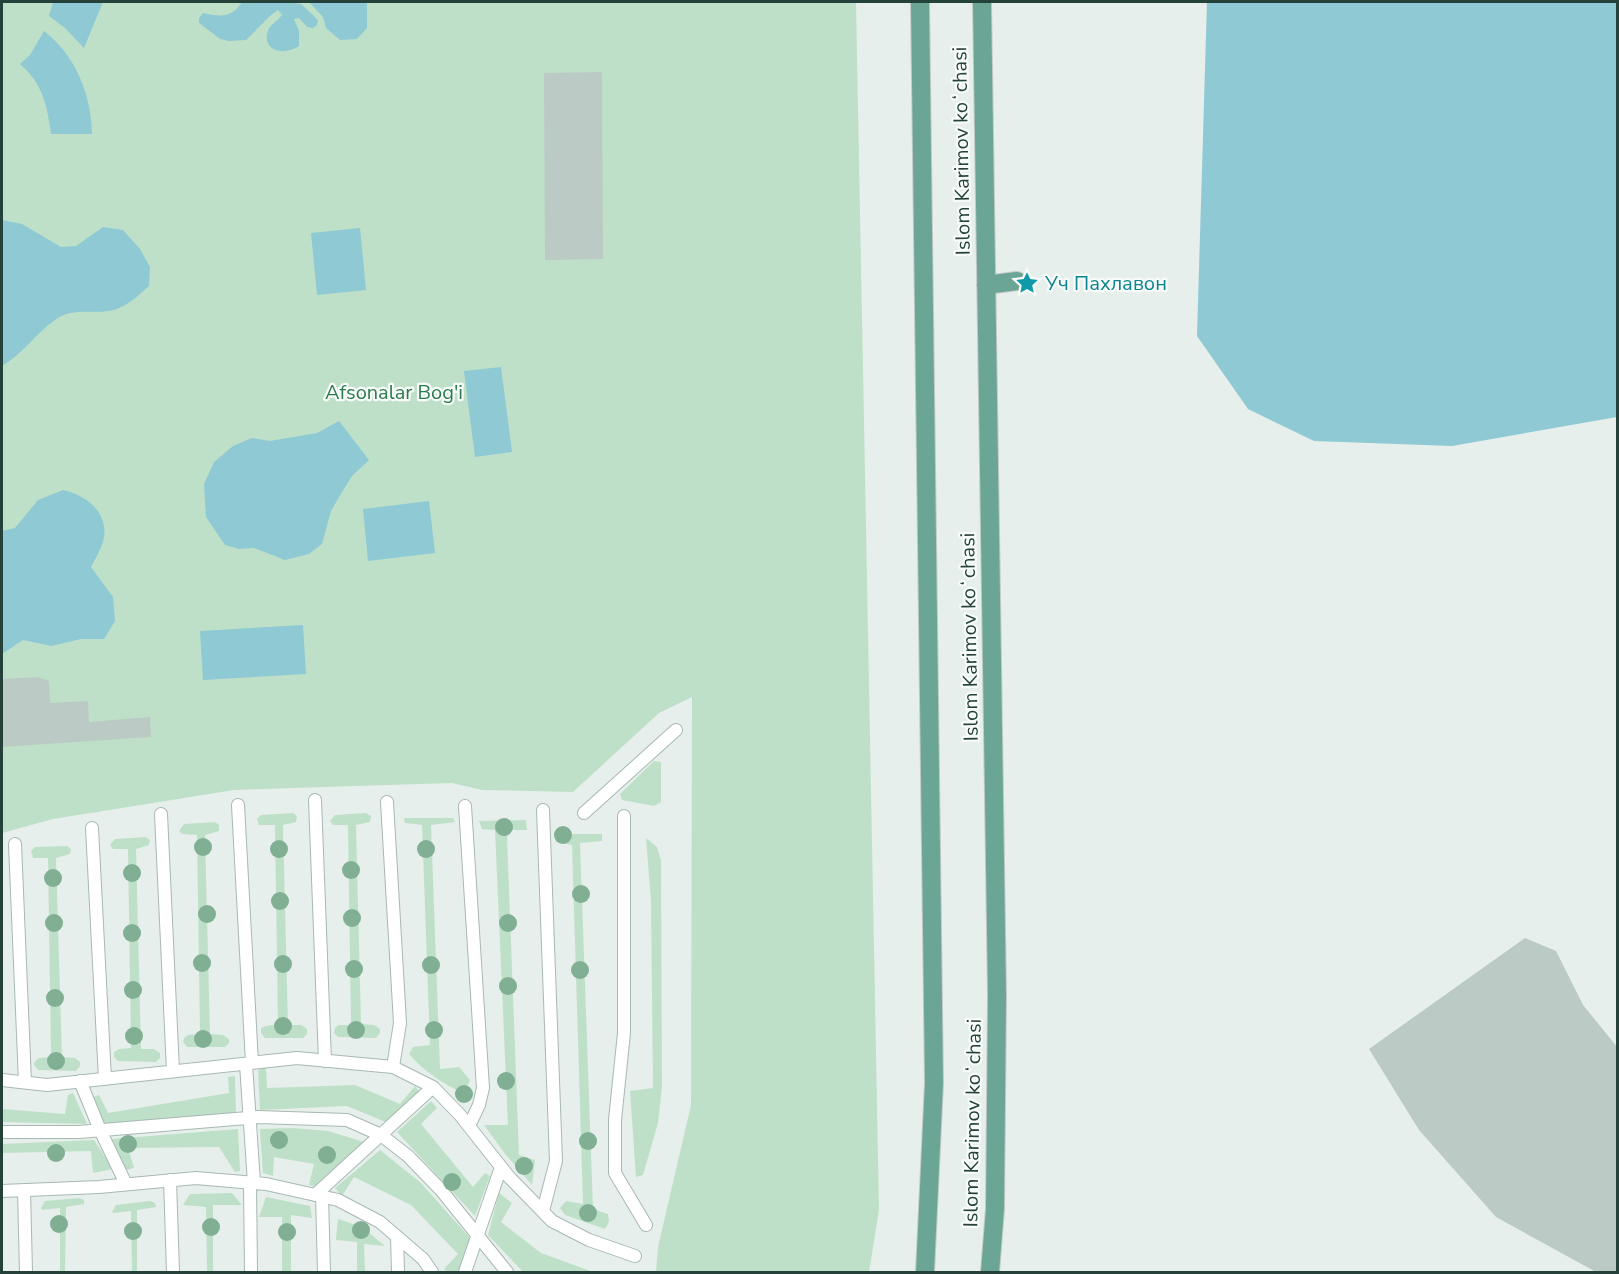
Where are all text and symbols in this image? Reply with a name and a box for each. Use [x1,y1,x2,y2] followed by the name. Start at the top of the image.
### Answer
[946,46,977,256] street label: Islom Karimov koʻchasi
[1014,270,1040,296] place icon: Уч Пахлавон
[1044,270,1167,297] place label: Уч Пахлавон
[325,379,463,406] park label: Afsonalar Bog'i
[954,532,985,742] street label: Islom Karimov koʻchasi
[957,1018,988,1228] street label: Islom Karimov koʻchasi

